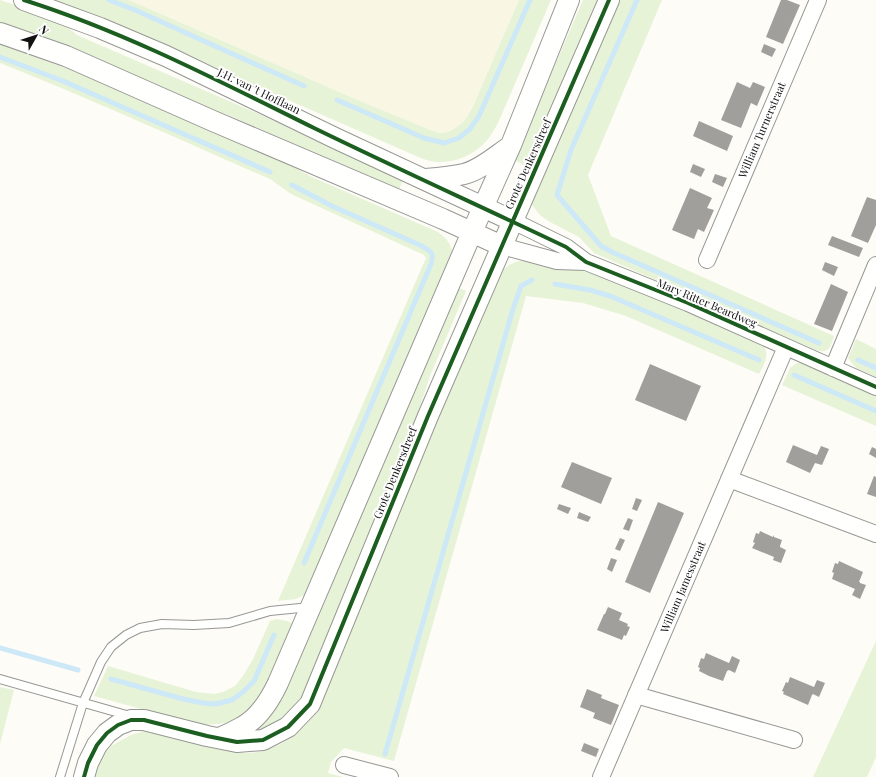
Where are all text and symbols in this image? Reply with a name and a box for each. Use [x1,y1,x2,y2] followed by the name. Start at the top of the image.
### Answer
[16,16,56,56] north arrow
[36,22,53,37] text: N
[214,64,303,117] street label: J.H. van 't Hofflaan
[734,79,789,181] street label: William Turnerstraat
[501,115,555,211] street label: Grote Denkersdreef
[655,275,760,330] street label: Mary Ritter Beardweg
[369,423,420,521] street label: Grote Denkersdreef
[656,539,709,636] street label: William Jamesstraat

